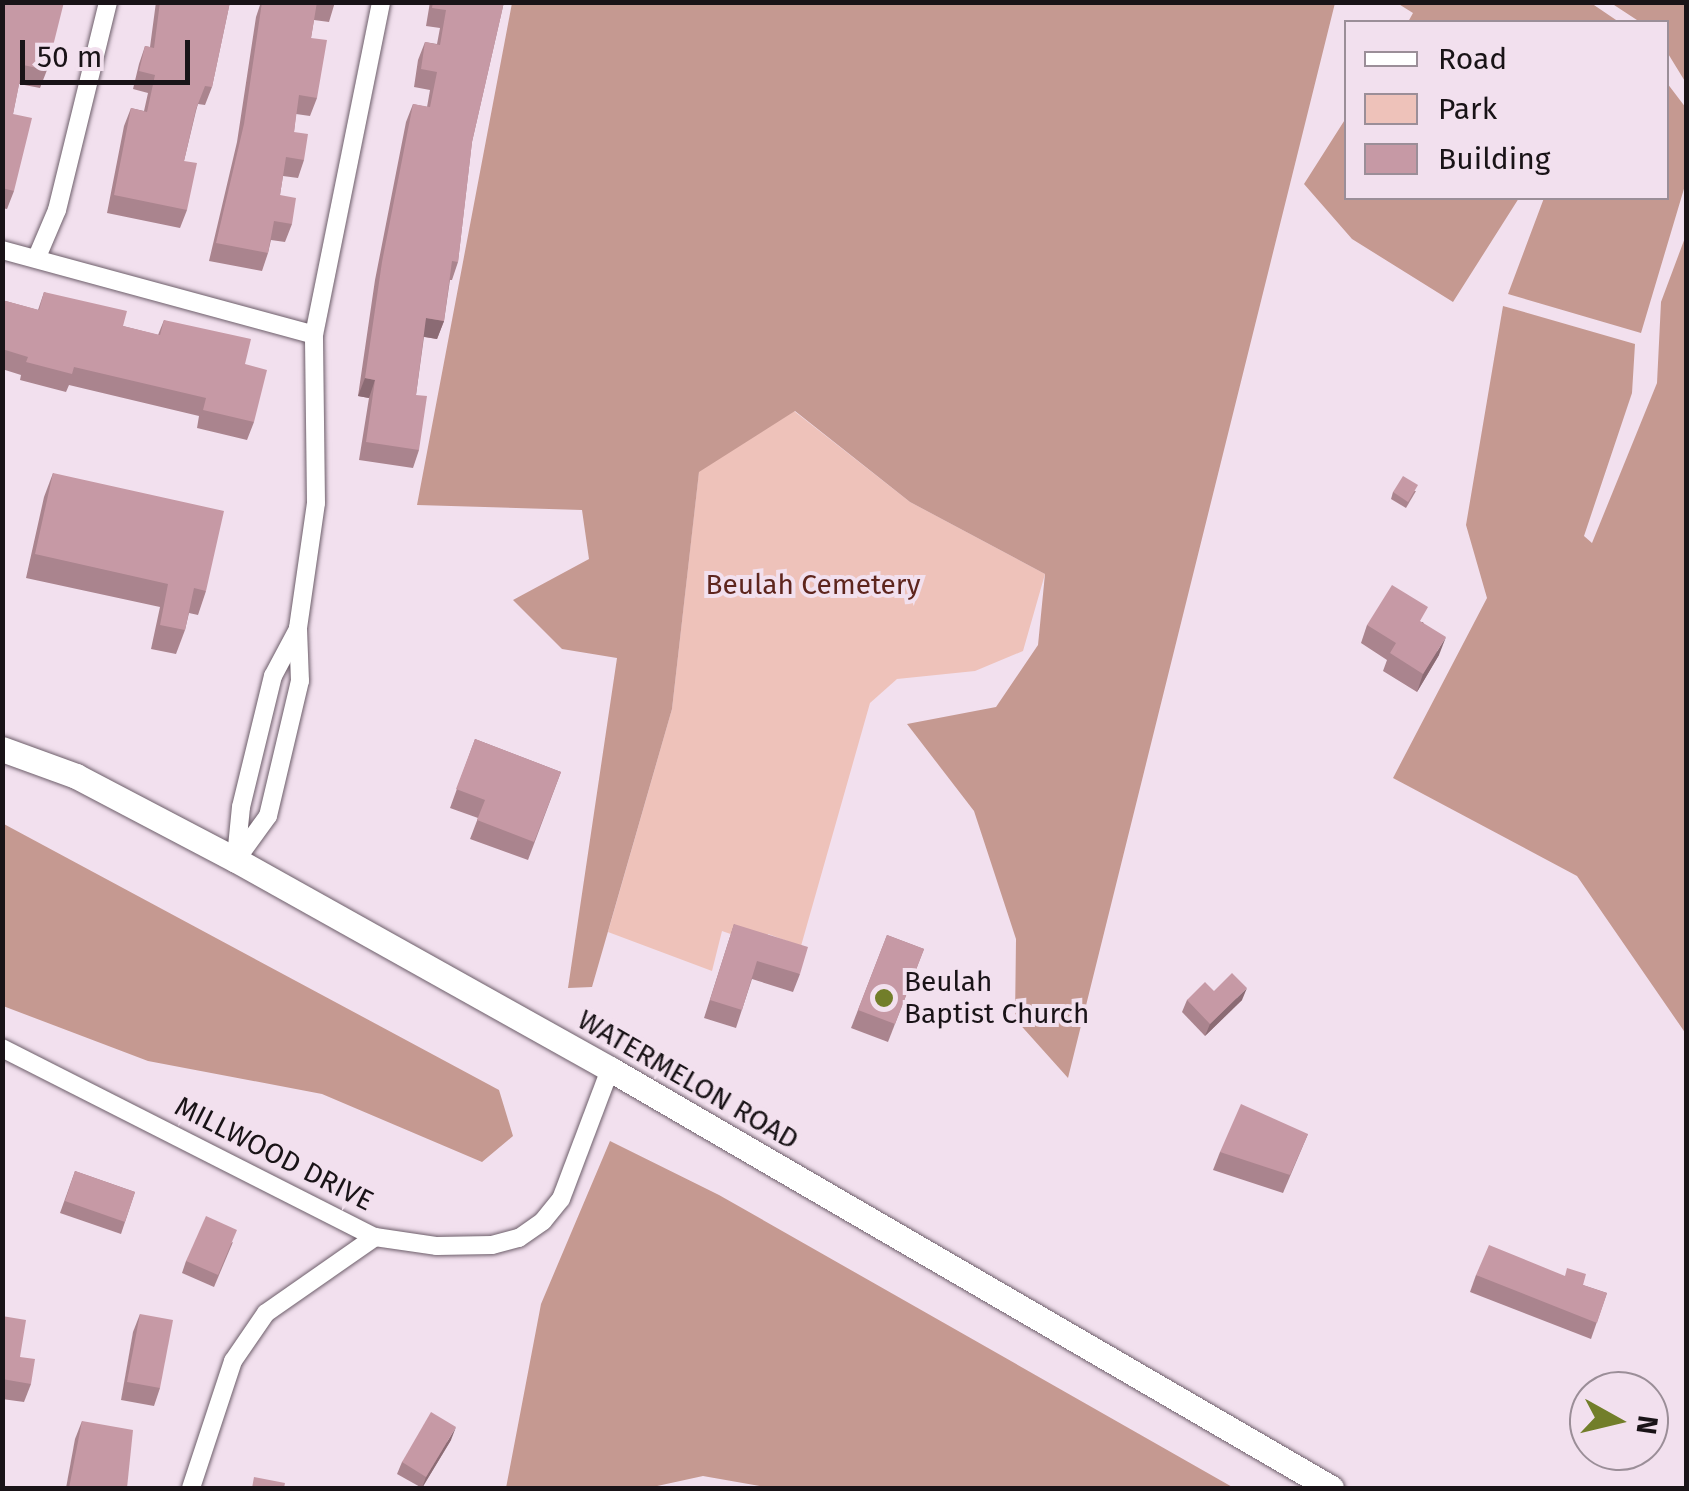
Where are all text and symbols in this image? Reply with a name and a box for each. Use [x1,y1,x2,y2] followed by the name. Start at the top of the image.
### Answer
[25,20,195,82] scale bar
[1344,20,1669,200] legend
[37,39,102,75] text: 50 m
[1438,41,1507,77] text: Road
[1438,91,1497,127] text: Park
[1438,141,1550,177] text: Building
[706,568,920,602] park label: Beulah Cemetery
[904,965,1089,1031] place label: Beulah Baptist Church
[873,987,895,1009] marker: Beulah Baptist Church
[572,1003,804,1157] street label: WATERMELON ROAD
[169,1090,379,1218] street label: MILLWOOD DRIVE
[1569,1371,1669,1471] north arrow
[1630,1413,1665,1436] text: N

